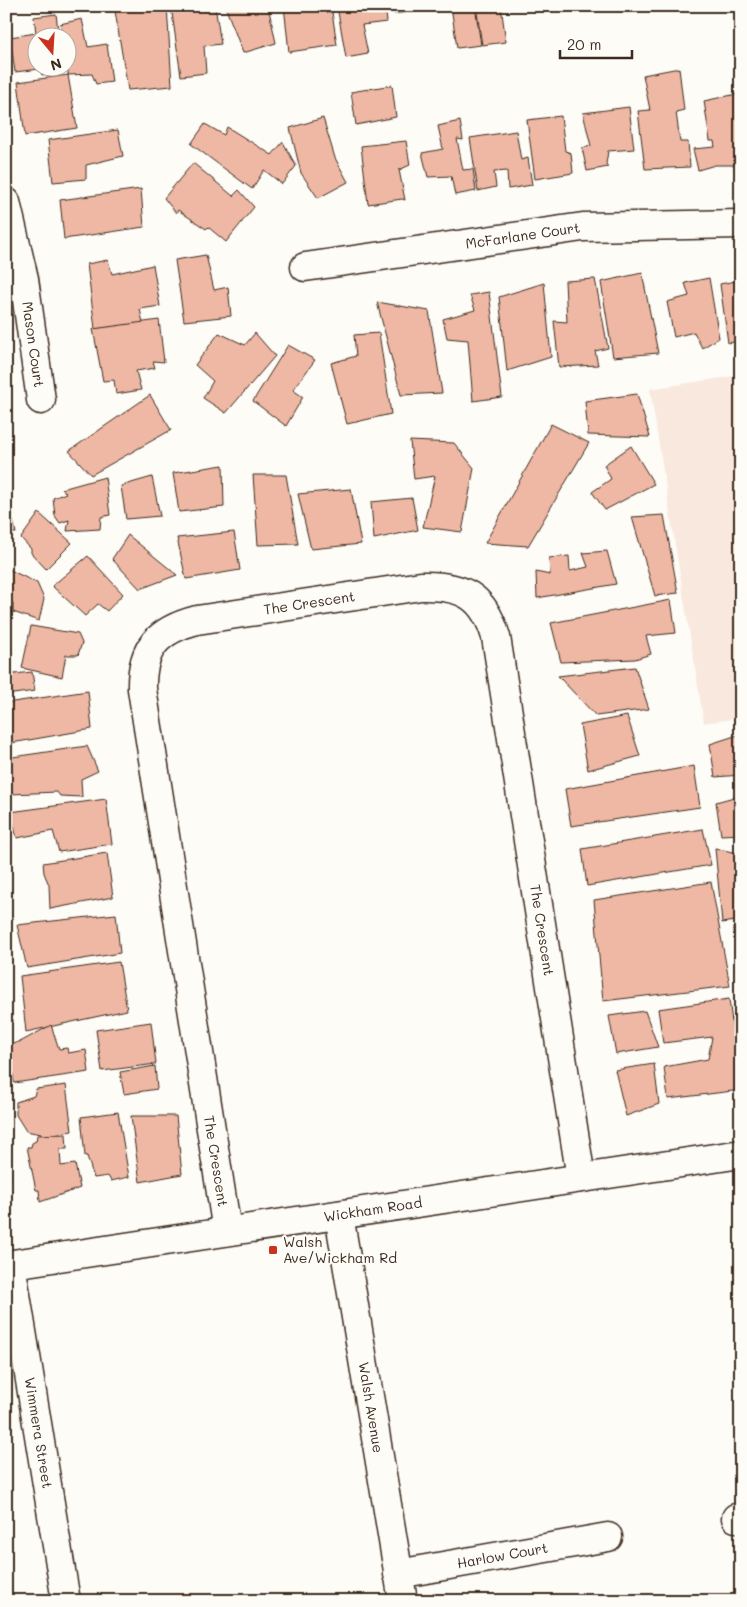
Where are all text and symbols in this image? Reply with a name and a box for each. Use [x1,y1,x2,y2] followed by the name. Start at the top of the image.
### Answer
[28,28,78,78] north arrow
[560,28,632,60] scale bar
[567,34,601,54] text: 20 m
[48,54,64,76] text: N
[464,218,581,253] street label: McFarlane Court
[18,300,49,388] street label: Mason Court
[262,586,356,619] street label: The Crescent
[526,883,559,977] street label: The Crescent
[200,1114,233,1208] street label: The Crescent
[322,1192,423,1226] street label: Wickham Road
[283,1232,397,1267] place label: Walsh Ave/Wickham Rd
[267,1244,279,1256] marker: Walsh Ave/Wickham Rd
[354,1360,388,1454] street label: Walsh Avenue
[21,1376,57,1490] street label: Wimmera Street
[455,1538,549,1572] street label: Harlow Court

